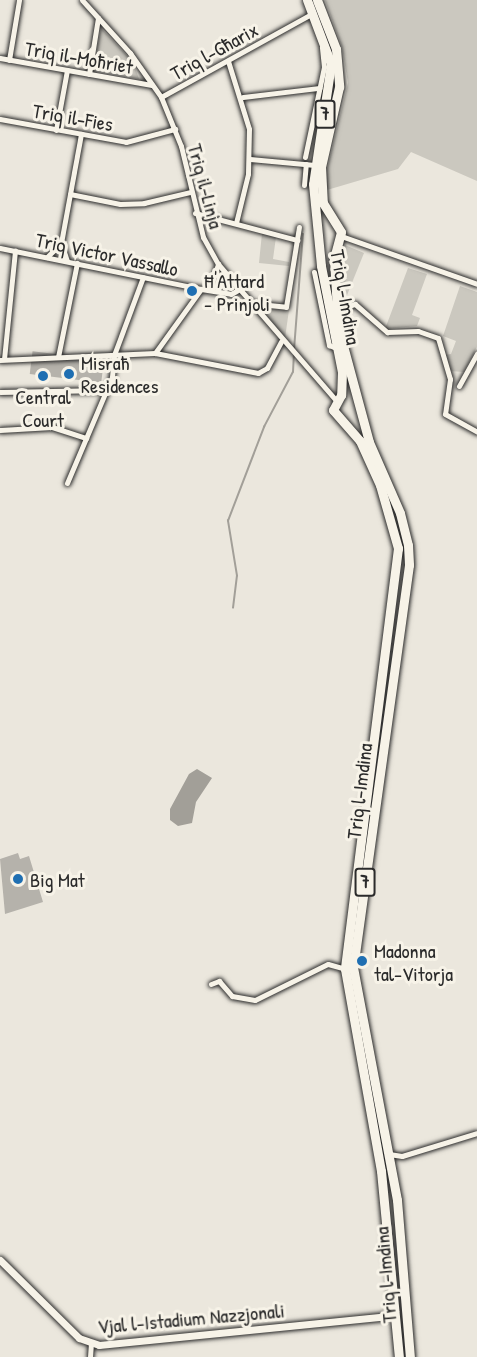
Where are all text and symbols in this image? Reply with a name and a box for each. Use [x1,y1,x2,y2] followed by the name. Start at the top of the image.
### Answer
[166,17,262,85] street label: Triq l-Għarix
[23,36,135,78] street label: Triq il-Moħriet
[31,98,115,136] street label: Triq il-Fies
[314,99,336,129] road number: 7
[183,141,229,231] street label: Triq il-Linja
[34,227,180,281] street label: Triq Victor Vassallo
[326,248,366,346] street label: Triq l-Imdina
[204,268,270,315] place label: Ħ'Attard - Prinjoli
[185,284,199,298] marker: Ħ'Attard - Prinjoli
[81,350,158,397] place label: Misraħ Residences
[62,367,76,381] marker: Misraħ Residences
[36,369,50,383] marker: Central Court
[15,385,71,432] place label: Central Court
[341,742,377,840] street label: Triq l-Imdina
[30,867,85,891] place label: Big Mat
[354,867,376,897] road number: 7
[11,872,25,886] marker: Big Mat
[374,938,453,985] place label: Madonna tal-Vitorja
[355,954,369,968] marker: Madonna tal-Vitorja
[369,1226,401,1324] street label: Triq l-Imdina
[96,1298,286,1338] street label: Vjal l-Istadium Nazzjonali

